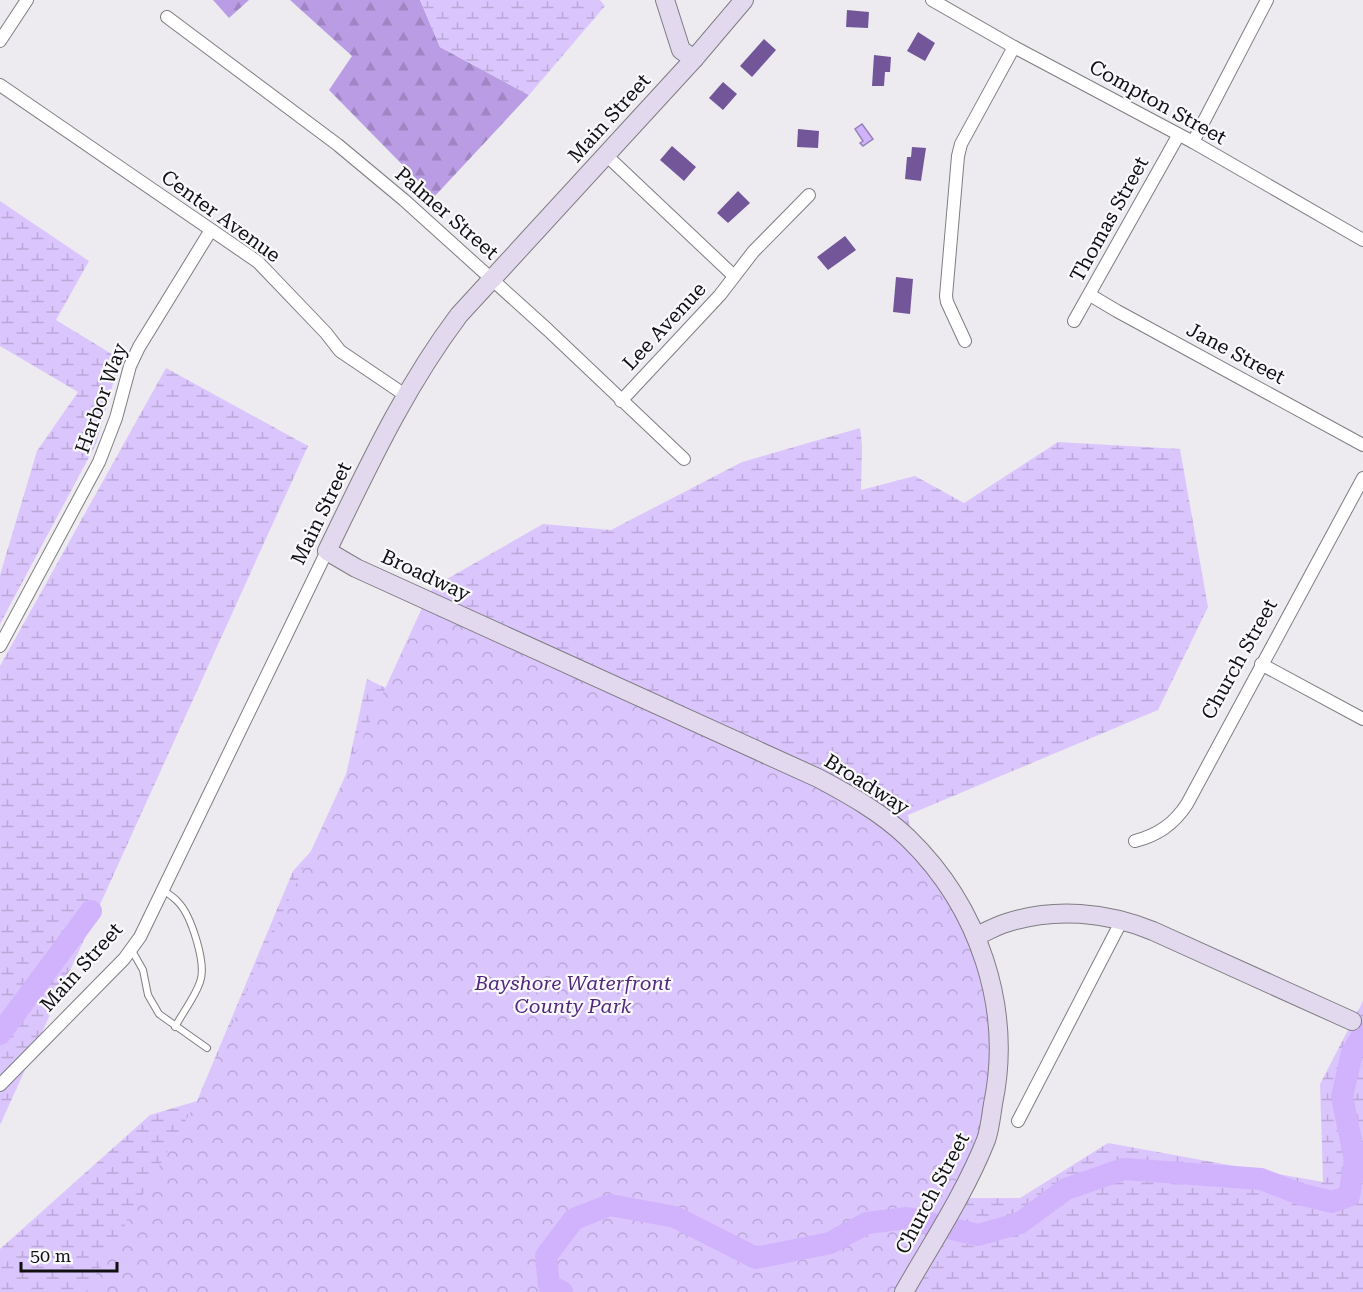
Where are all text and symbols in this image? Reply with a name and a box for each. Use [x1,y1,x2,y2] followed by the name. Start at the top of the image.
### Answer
[1085,54,1231,150] street label: Compton Street
[563,68,656,167] street label: Main Street
[1065,152,1154,286] street label: Thomas Street
[390,162,504,265] street label: Palmer Street
[157,165,285,267] street label: Center Avenue
[617,277,711,375] street label: Lee Avenue
[1183,317,1290,389] street label: Jane Street
[70,339,132,456] street label: Harbor Way
[286,457,356,568] street label: Main Street
[378,544,474,606] street label: Broadway
[1196,594,1282,723] street label: Church Street
[820,749,914,820] street label: Broadway
[35,917,128,1016] street label: Main Street
[474,971,672,1018] park label: Bayshore Waterfront County Park
[890,1128,974,1258] street label: Church Street
[21,1235,117,1273] scale bar
[30,1245,71,1266] text: 50 m

